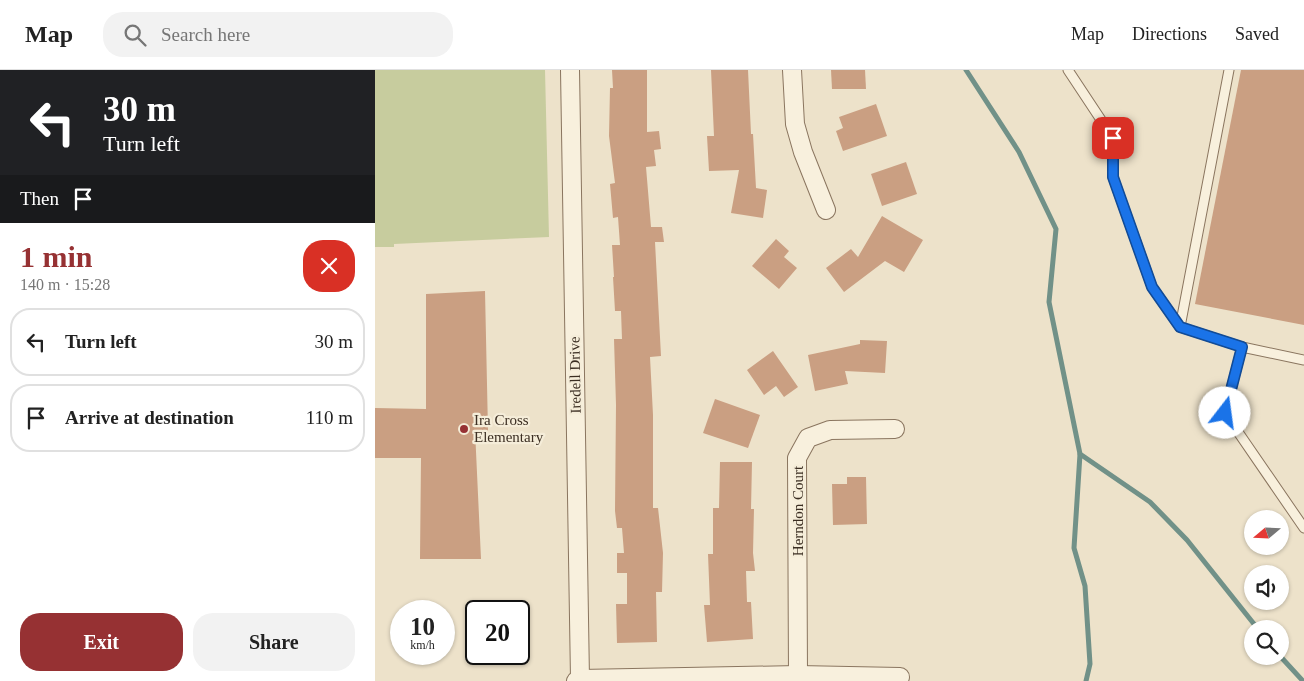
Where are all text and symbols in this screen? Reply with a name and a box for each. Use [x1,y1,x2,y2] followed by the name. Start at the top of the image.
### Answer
[103,12,453,57] search box
[25,21,73,47] text: Map
[121,21,149,49] icon: search
[161,24,250,45] text: Search here
[1071,24,1104,44] text: Map
[1132,24,1207,44] text: Directions
[1235,24,1279,44] text: Saved
[20,90,85,155] icon: left
[103,90,176,129] text: 30 m
[1092,117,1134,159] pin
[1099,124,1127,152] icon: arrive
[103,131,180,156] text: Turn left
[69,185,97,213] icon: arrive
[20,188,59,209] text: Then
[20,240,93,273] text: 1 min
[303,240,355,292] button: close
[20,276,110,293] text: 140 m · 15:28
[22,328,50,356] icon: left
[65,331,137,352] text: Turn left
[314,331,353,352] text: 30 m
[566,336,584,414] street label: Iredell Drive
[1198,386,1250,438] position arrow
[22,404,50,432] icon: arrive
[65,407,234,428] text: Arrive at destination
[306,407,353,428] text: 110 m
[474,412,544,445] place label: Ira Cross Elementary
[458,423,470,435] marker: Ira Cross Elementary
[790,465,806,556] street label: Herndon Court
[1244,510,1289,555] north arrow
[1244,510,1289,665] map controls
[1244,565,1289,610] button: sound
[465,600,530,665] speed limit sign: 20
[20,613,183,671] button: Exit
[193,613,355,671] button: Share
[410,613,435,640] text: 10
[1244,620,1289,665] button: search
[410,638,435,652] text: km/h

